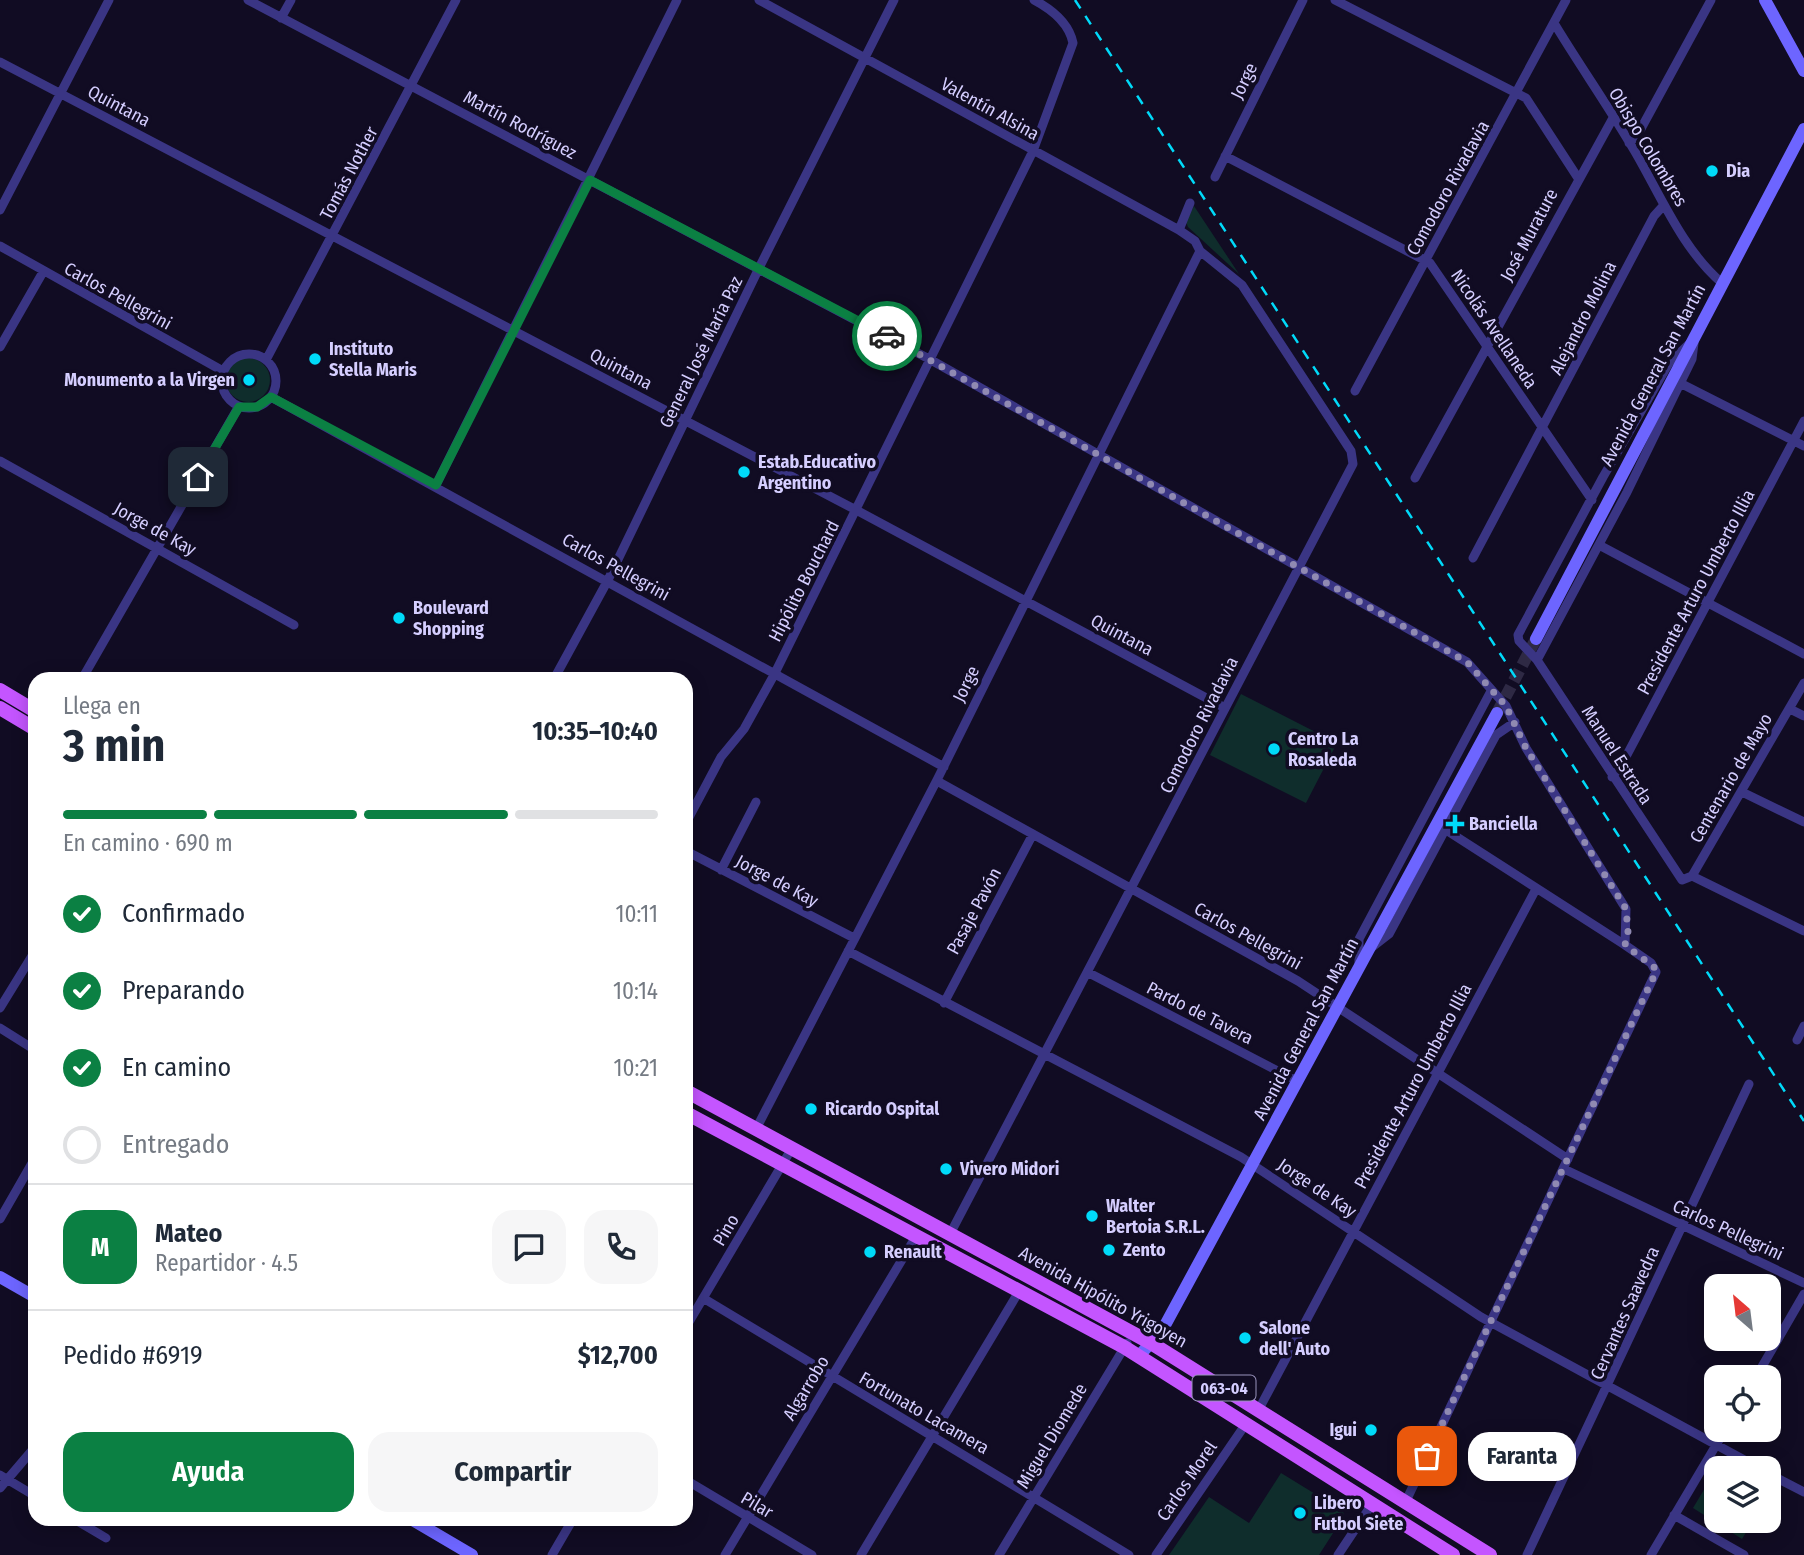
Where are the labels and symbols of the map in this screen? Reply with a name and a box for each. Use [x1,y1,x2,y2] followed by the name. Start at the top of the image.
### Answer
[1226,59,1262,103] street label: Jorge
[937,73,1043,145] street label: Valentín Alsina
[84,80,154,132] street label: Quintana
[1604,84,1692,211] street label: Obispo Colombres
[460,86,580,164] street label: Martín Rodríguez
[1402,117,1494,259] street label: Comodoro Rivadavia
[315,122,383,223] street label: Tomás Nother
[1726,160,1750,182] place label: Dia
[1704,163,1720,179] marker: Dia
[1495,185,1563,285] street label: José Murature
[60,257,176,335] street label: Carlos Pellegrini
[1545,257,1621,379] street label: Alejandro Molina
[1446,265,1542,393] street label: Nicolás Avellaneda
[655,273,747,431] street label: General José María Paz
[1596,280,1710,470] street label: Avenida General San Martín
[852,301,922,371] courier
[329,338,417,381] place label: Instituto Stella Maris
[586,343,656,395] street label: Quintana
[307,351,323,367] marker: Instituto Stella Maris
[64,369,235,391] place label: Monumento a la Virgen
[241,372,257,388] marker: Monumento a la Virgen
[168,447,228,507] pin
[757,451,876,494] place label: Estab.Educativo Argentino
[736,464,752,480] marker: Estab.Educativo Argentino
[1632,485,1760,698] street label: Presidente Arturo Umberto Illia
[110,497,200,561] street label: Jorge de Kay
[764,517,844,645] street label: Hipólito Bouchard
[558,528,674,606] street label: Carlos Pellegrini
[413,597,489,640] place label: Boulevard Shopping
[1087,609,1157,661] street label: Quintana
[391,610,407,626] marker: Boulevard Shopping
[1155,653,1243,797] street label: Comodoro Rivadavia
[948,662,984,706] street label: Jorge
[1577,701,1657,809] street label: Manuel Estrada
[1685,709,1777,847] street label: Centenario de Mayo
[1288,728,1359,771] place label: Centro La Rosaleda
[1266,741,1282,757] marker: Centro La Rosaleda
[1469,813,1538,835] place label: Banciella
[1447,816,1463,832] marker: Banciella
[732,850,822,912] street label: Jorge de Kay
[942,864,1006,958] street label: Pasaje Pavón
[1190,897,1306,975] street label: Carlos Pellegrini
[1249,934,1363,1124] street label: Avenida General San Martín
[1143,977,1257,1049] street label: Pardo de Tavera
[1349,979,1477,1192] street label: Presidente Arturo Umberto Illia
[825,1098,939,1120] place label: Ricardo Ospital
[803,1101,819,1117] marker: Ricardo Ospital
[1273,1154,1361,1222] street label: Jorge de Kay
[959,1158,1059,1180] place label: Vivero Midori
[938,1161,954,1177] marker: Vivero Midori
[1106,1195,1205,1238] place label: Walter Bertoia S.R.L.
[1669,1195,1787,1265] street label: Carlos Pellegrini
[1084,1208,1100,1224] marker: Walter Bertoia S.R.L.
[708,1210,744,1250] street label: Pino
[1123,1239,1166,1261] place label: Zento
[884,1241,943,1263] place label: Renault
[1015,1242,1191,1352] street label: Avenida Hipólito Yrigoyen
[1101,1242,1117,1258] marker: Zento
[1586,1243,1664,1383] street label: Cervantes Saavedra
[862,1244,878,1260] marker: Renault
[1704,1274,1782,1351] north arrow
[1259,1317,1330,1360] place label: Salone dell' Auto
[1237,1330,1253,1346] marker: Salone dell' Auto
[778,1352,834,1424] street label: Algarrobo
[855,1367,993,1459] street label: Fortunato Lacamera
[1192,1376,1256,1400] road number: 063-04
[1012,1379,1092,1493] street label: Miguel Diomede
[1329,1419,1357,1441] place label: Igui
[1363,1422,1379,1438] marker: Igui
[1397,1426,1457,1486] pin
[1469,1432,1578,1480] callout: Faranta
[1152,1437,1222,1525] street label: Carlos Morel
[737,1487,778,1523] street label: Pilar
[1314,1492,1403,1535] place label: Libero Futbol Siete
[1292,1505,1308,1521] marker: Libero Futbol Siete

